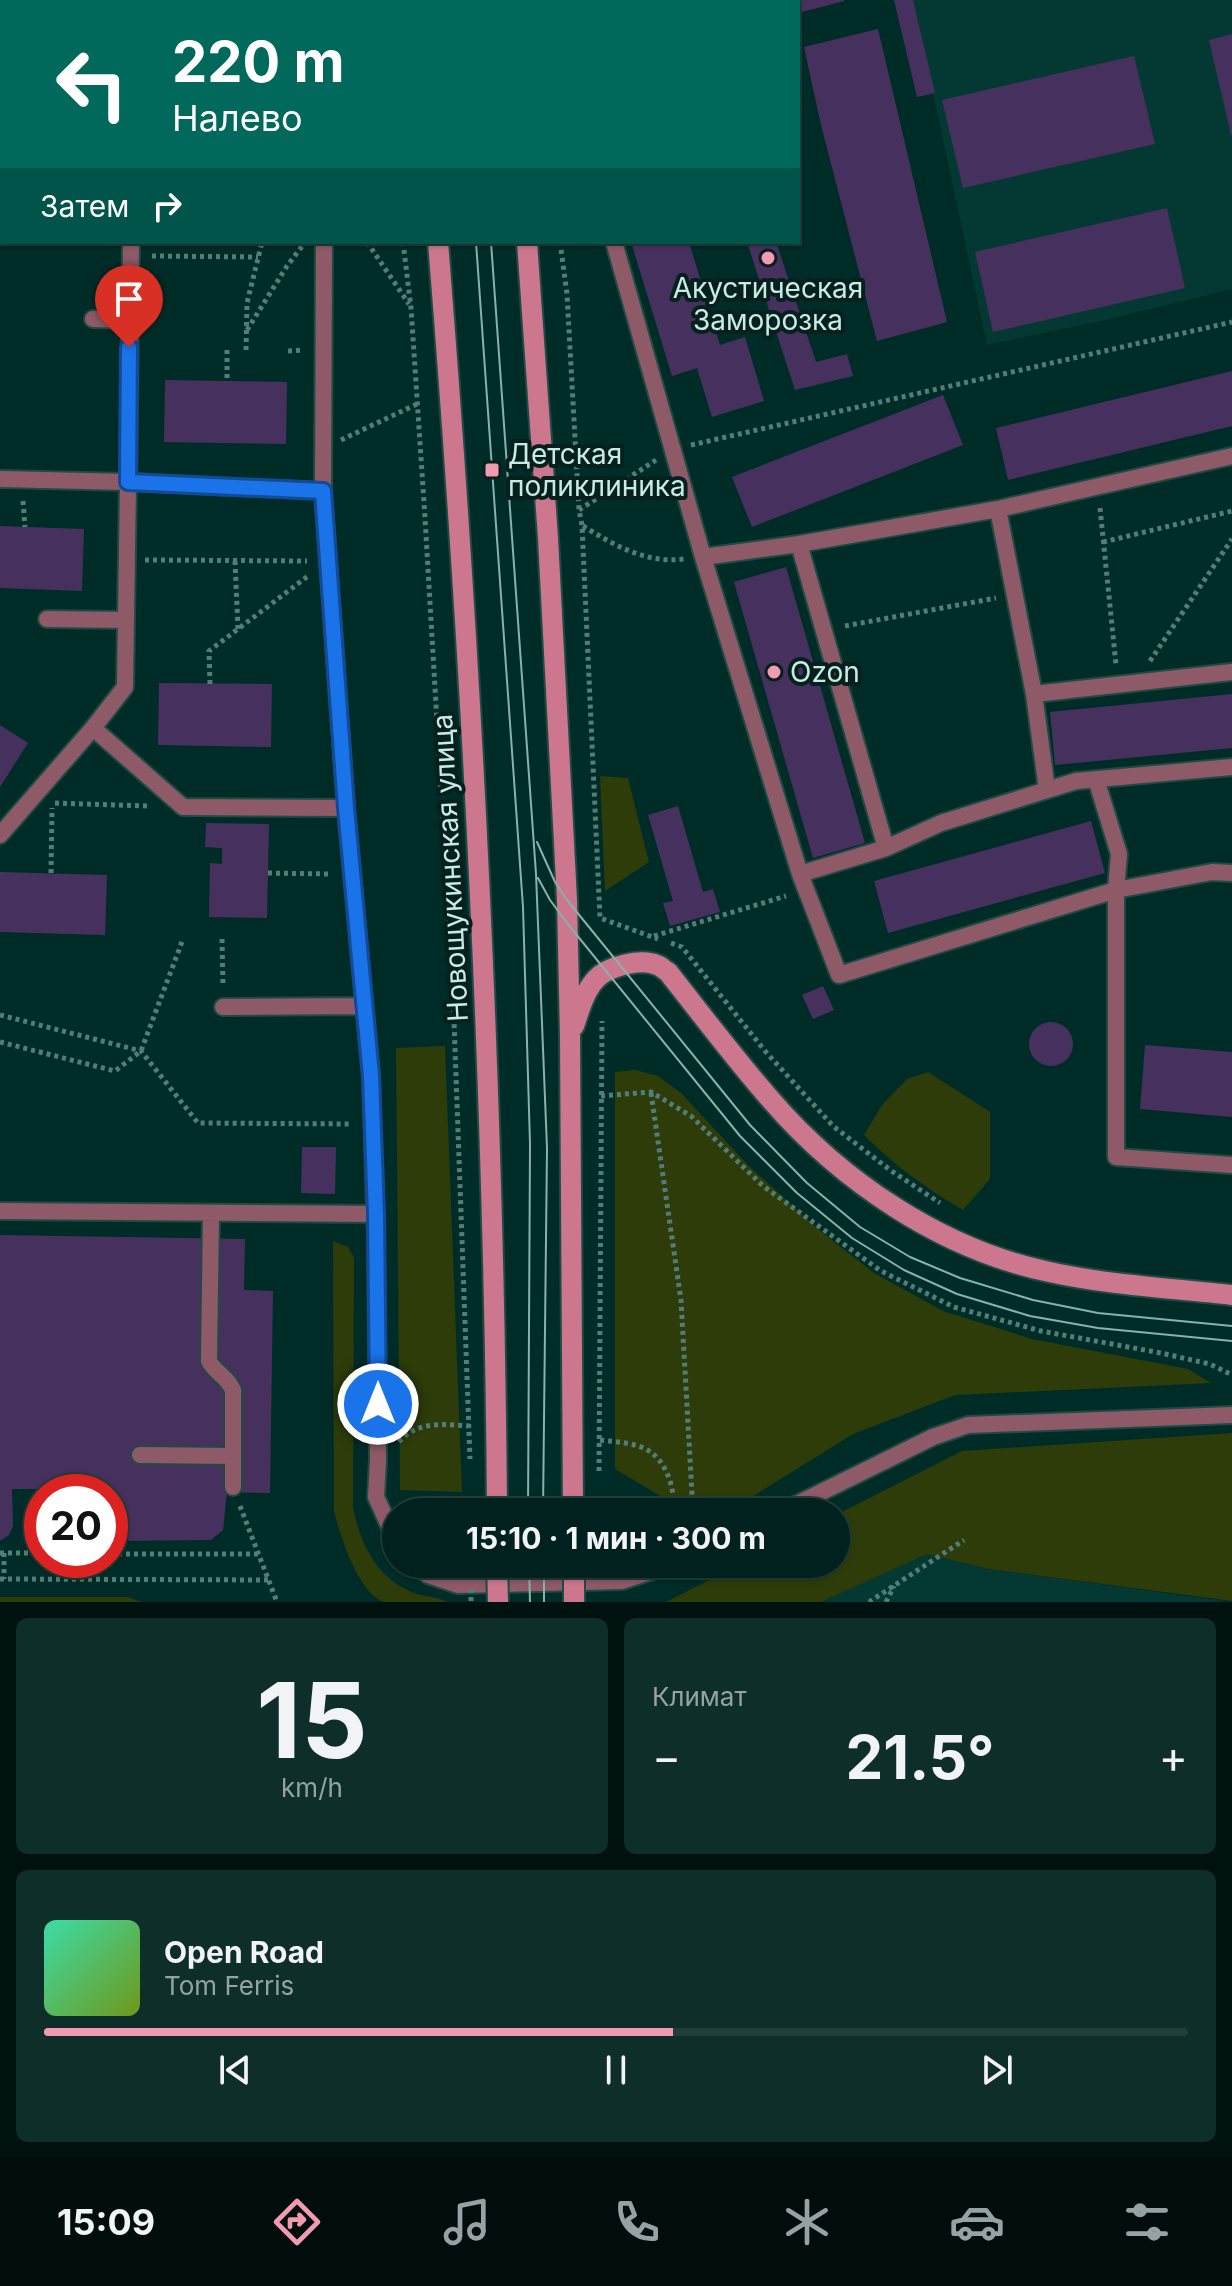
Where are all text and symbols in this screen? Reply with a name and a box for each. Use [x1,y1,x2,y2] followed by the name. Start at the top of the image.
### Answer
[172,28,345,96] text: 220 m
[40,32,144,136] icon: left
[172,96,303,140] text: Налево
[145,184,189,228] icon: right
[40,188,129,224] text: Затем
[759,249,777,267] marker: Акустическая Заморозка
[95,265,163,347] pin
[673,271,863,337] place label: Акустическая Заморозка
[107,277,151,321] icon: arrive
[508,437,686,503] place label: Детская поликлиника
[483,461,501,479] marker: Детская поликлиника
[790,655,860,689] place label: Ozon
[765,663,783,681] marker: Ozon
[425,713,475,1023] street label: Новощукинская улица
[336,1362,420,1446] position arrow
[24,1474,128,1578] speed limit sign: 20
[466,1520,766,1556] text: 15:10 · 1 мин · 300 m
[256,1657,368,1783] text: 15
[652,1681,747,1712] text: Климат
[846,1721,994,1793] text: 21.5°
[652,1730,681,1784] text: −
[1159,1730,1188,1784] text: +
[281,1772,343,1803] text: km/h
[164,1934,324,1970] text: Open Road
[164,1970,294,2001] text: Tom Ferris
[213,2048,257,2092] icon: previous
[594,2048,638,2092] icon: pause
[975,2048,1019,2092] icon: next
[269,2194,325,2250] icon: directions
[439,2194,495,2250] icon: music
[609,2194,665,2250] icon: phone
[779,2194,835,2250] icon: climate
[949,2194,1005,2250] icon: car
[1119,2194,1175,2250] icon: filters
[57,2200,155,2244] text: 15:09

